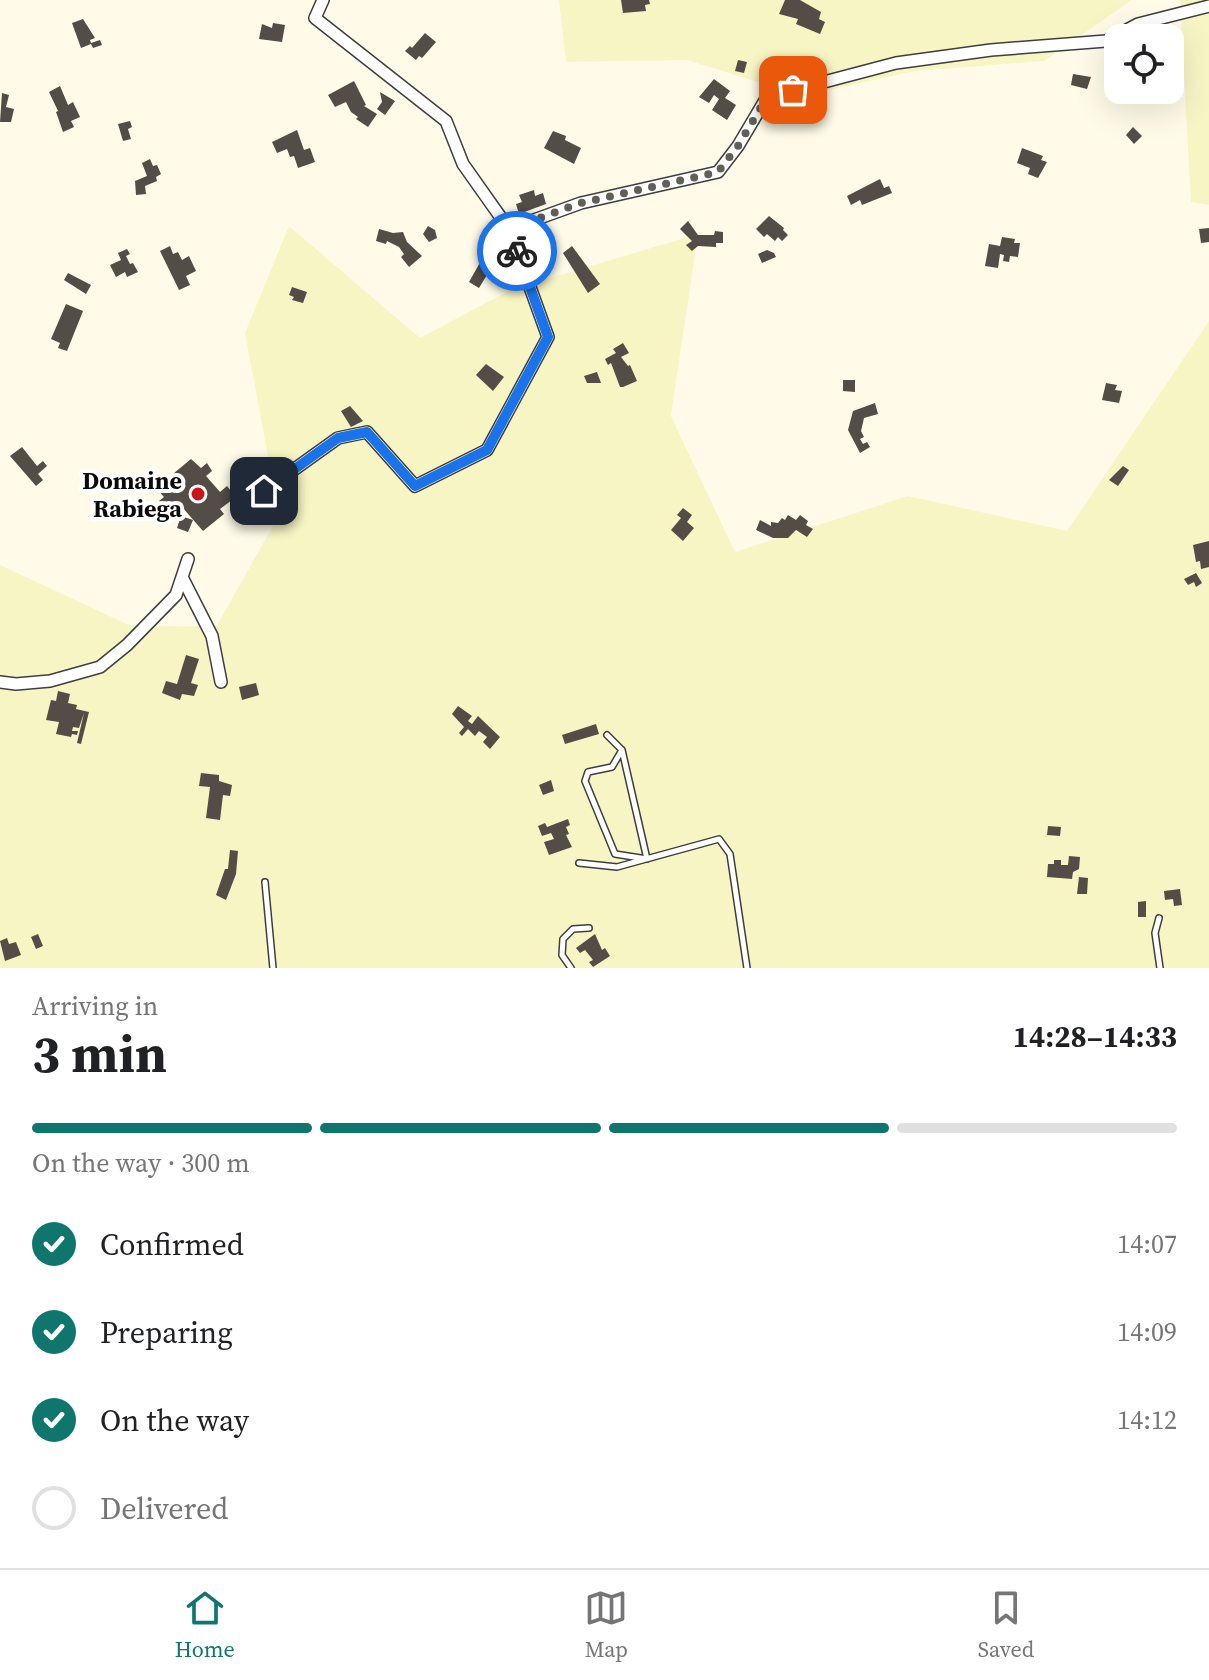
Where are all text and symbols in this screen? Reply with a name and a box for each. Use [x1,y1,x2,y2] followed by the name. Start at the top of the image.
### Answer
[1104,24,1184,104] map controls
[1104,24,1184,104] button: locate
[759,56,827,124] pin
[771,68,815,112] icon: bag
[477,211,557,291] courier
[495,229,539,273] icon: bike
[230,457,298,525] pin
[82,464,182,525] place label: Domaine Rabiega
[242,469,286,513] icon: home
[189,485,207,503] marker: Domaine Rabiega
[32,988,158,1024] text: Arriving in
[1013,1016,1177,1057] text: 14:28–14:33
[32,1018,167,1089] text: 3 min
[32,1145,250,1181] text: On the way · 300 m
[32,1222,76,1266] icon: check
[100,1224,244,1265] text: Confirmed
[1117,1226,1177,1262] text: 14:07
[32,1310,76,1354] icon: check
[100,1312,233,1353] text: Preparing
[1117,1314,1177,1350] text: 14:09
[32,1398,76,1442] icon: check
[100,1400,249,1441] text: On the way
[1117,1402,1177,1438] text: 14:12
[100,1488,228,1529] text: Delivered
[175,1586,235,1664] tab: Home
[584,1586,628,1664] tab: Map
[978,1586,1034,1664] tab: Saved

